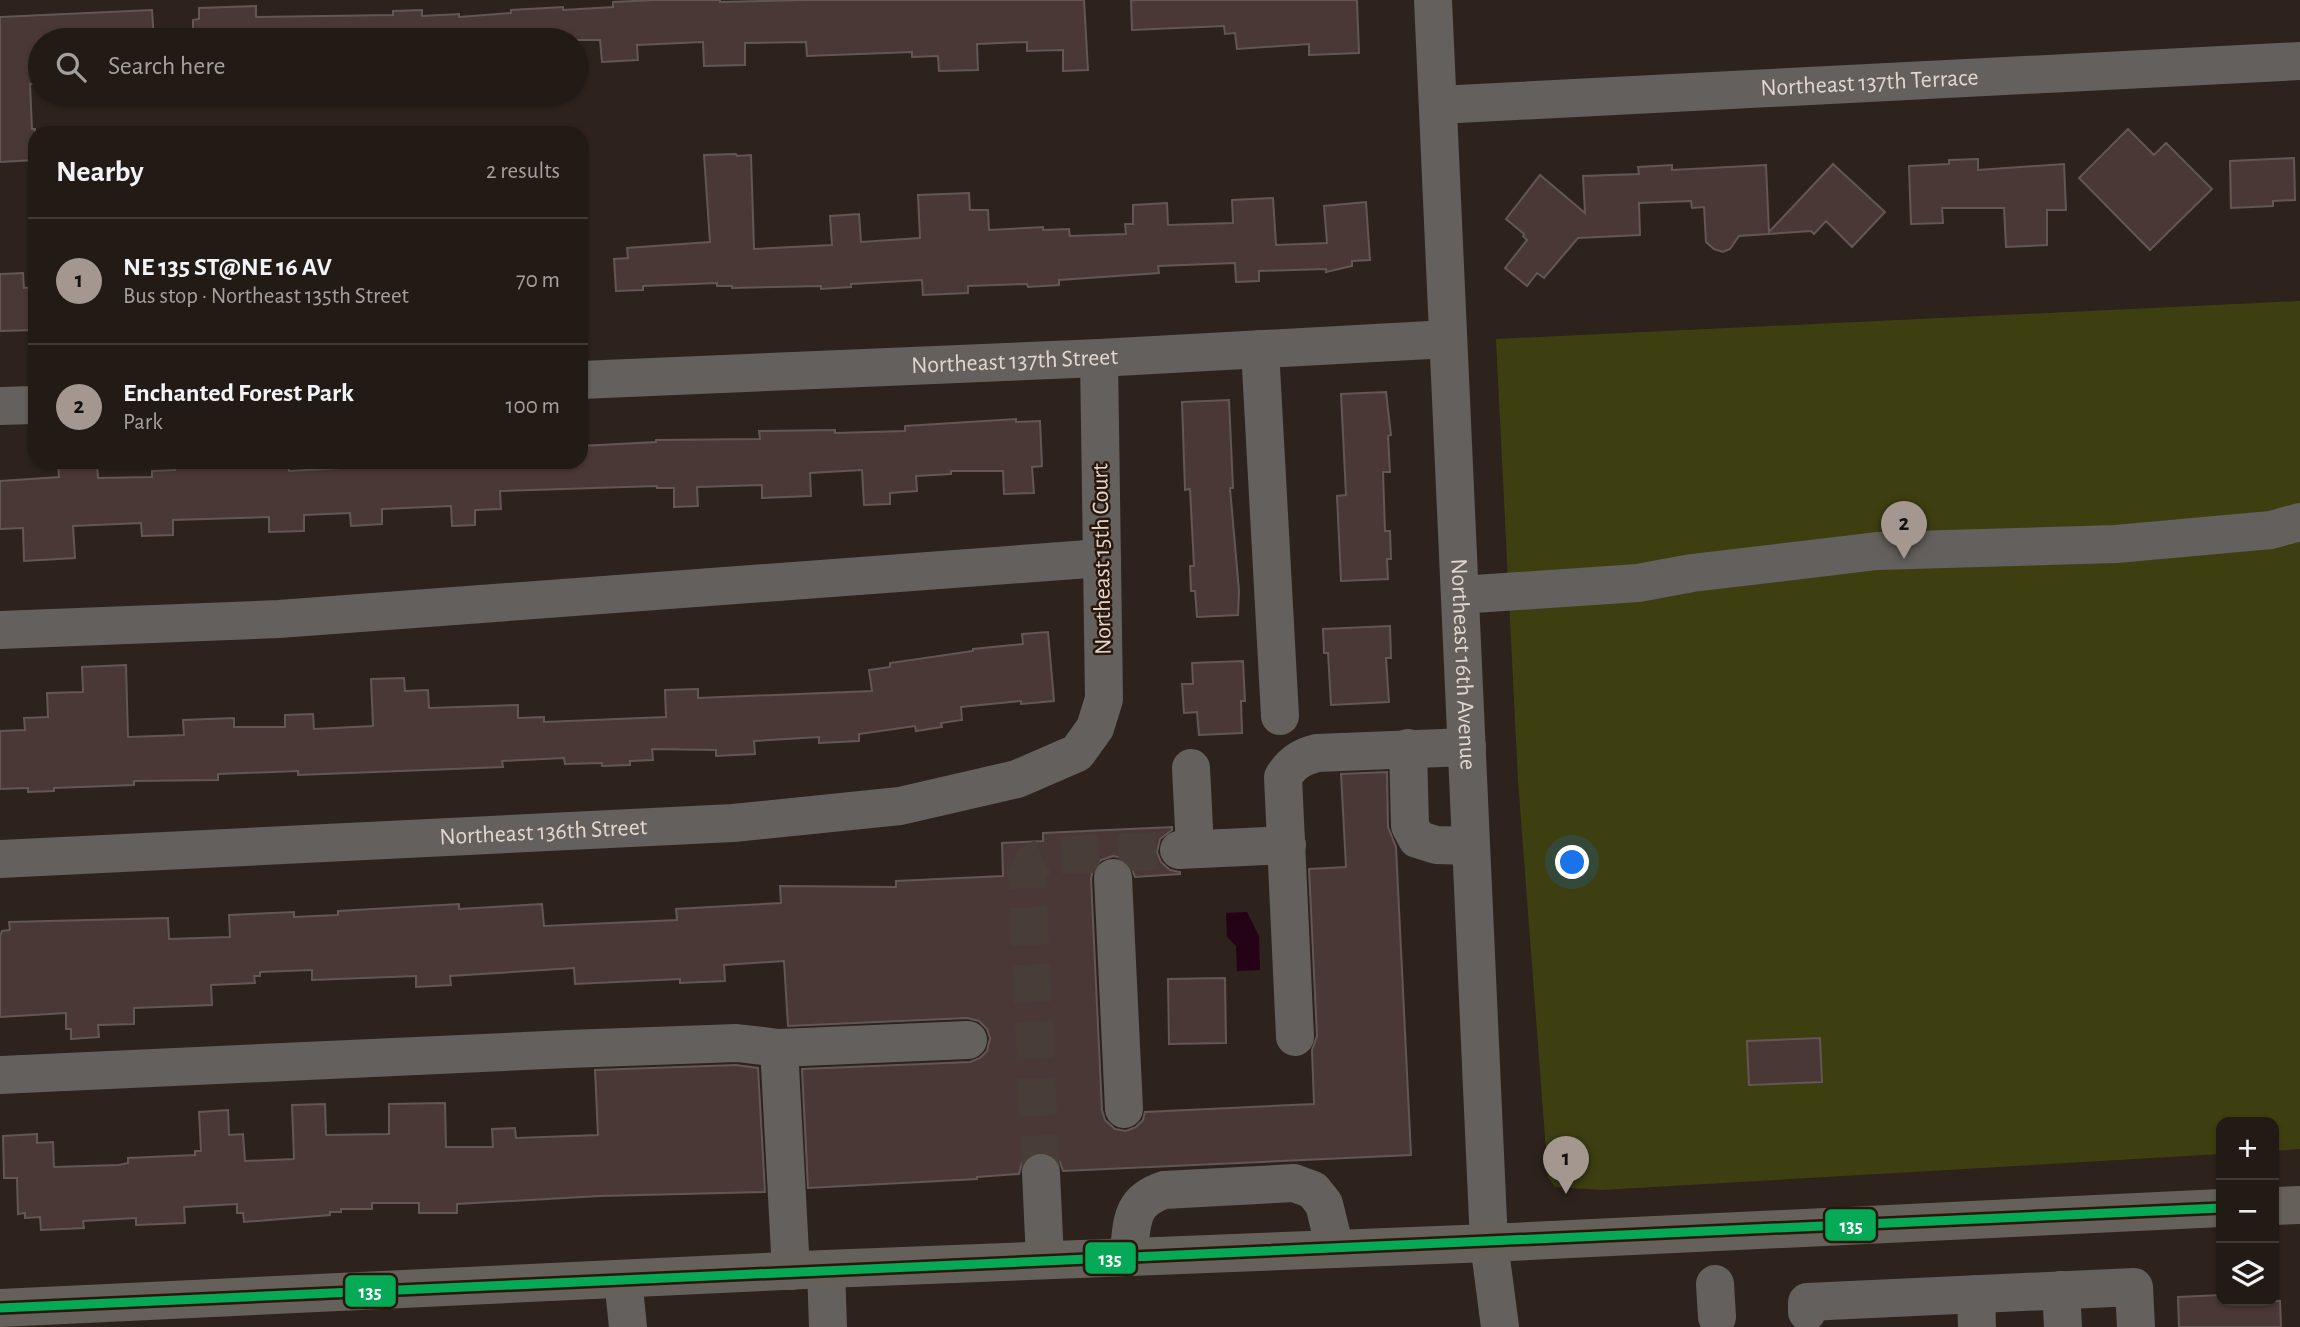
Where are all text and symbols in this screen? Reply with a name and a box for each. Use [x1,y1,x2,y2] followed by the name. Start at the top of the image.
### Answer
[28,28,588,105] search box
[52,48,90,86] icon: search
[108,53,226,79] text: Search here
[1760,65,1979,101] street label: Northeast 137th Terrace
[56,157,144,187] text: Nearby
[486,160,560,183] text: 2 results
[123,254,332,280] text: NE 135 ST@NE 16 AV
[75,269,83,292] text: 1
[516,269,560,292] text: 70 m
[123,285,409,308] text: Bus stop · Northeast 135th Street
[911,345,1119,378] street label: Northeast 137th Street
[123,380,354,406] text: Enchanted Forest Park
[74,395,84,418] text: 2
[506,395,560,418] text: 100 m
[123,411,163,434] text: Park
[1088,463,1116,655] street label: Northeast 15th Court
[1881,501,1927,559] pin: 2
[1446,558,1480,771] street label: Northeast 16th Avenue
[439,815,648,849] street label: Northeast 136th Street
[1555,845,1589,879] your location
[2216,1117,2279,1306] map controls
[2216,1117,2279,1180] button: +
[1543,1136,1589,1194] pin: 1
[2216,1180,2279,1243] button: −
[1824,1208,1877,1242] line badge: 135
[1839,1217,1863,1236] text: 135
[1084,1241,1137,1275] line badge: 135
[2216,1243,2279,1306] button: layers
[1098,1250,1122,1269] text: 135
[344,1274,397,1308] line badge: 135
[358,1283,382,1302] text: 135

